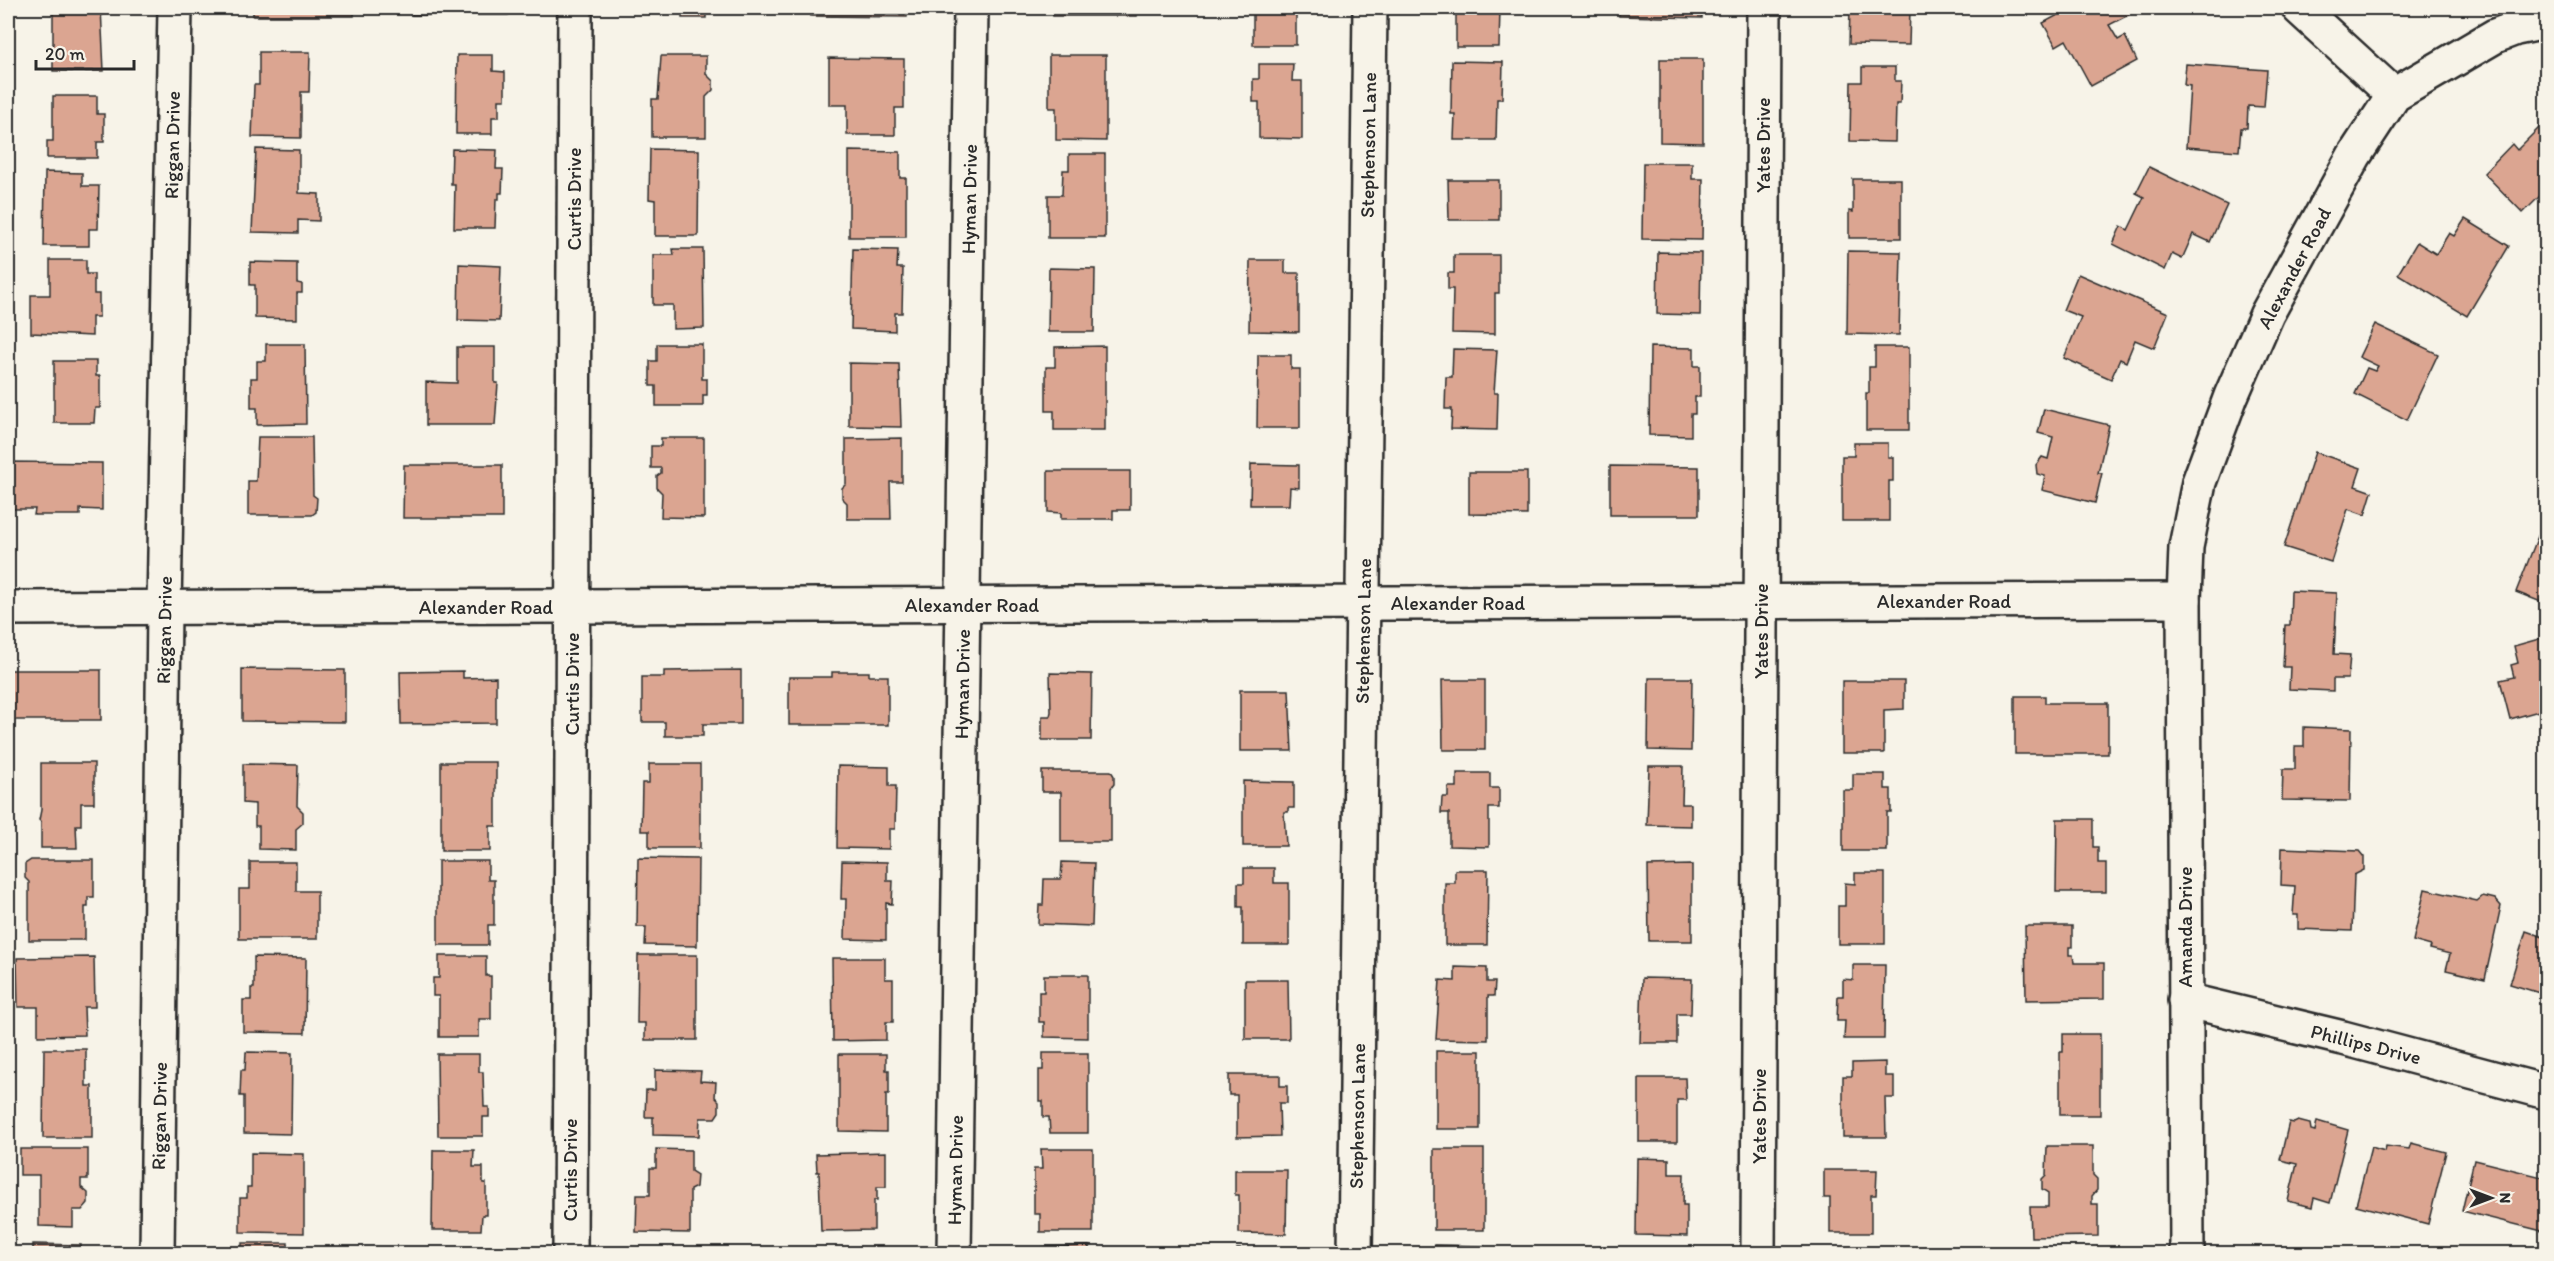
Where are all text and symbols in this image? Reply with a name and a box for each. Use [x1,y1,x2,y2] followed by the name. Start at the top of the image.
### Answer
[36,33,134,71] scale bar
[45,43,85,65] text: 20 m
[1355,72,1381,218] street label: Stephenson Lane
[159,91,185,199] street label: Riggan Drive
[1751,97,1775,193] street label: Yates Drive
[956,144,982,254] street label: Hyman Drive
[562,148,586,250] street label: Curtis Drive
[2252,203,2336,333] street label: Alexander Road
[1350,558,1376,704] street label: Stephenson Lane
[151,576,177,684] street label: Riggan Drive
[1749,583,1773,679] street label: Yates Drive
[1877,589,2011,613] street label: Alexander Road
[1391,591,1525,615] street label: Alexander Road
[905,593,1039,617] street label: Alexander Road
[419,595,553,619] street label: Alexander Road
[949,629,975,739] street label: Hyman Drive
[560,633,584,735] street label: Curtis Drive
[2173,867,2197,987] street label: Amanda Drive
[2308,1019,2424,1069] street label: Phillips Drive
[1344,1043,1370,1189] street label: Stephenson Lane
[146,1062,172,1170] street label: Riggan Drive
[1747,1068,1771,1164] street label: Yates Drive
[942,1115,968,1225] street label: Hyman Drive
[558,1119,582,1221] street label: Curtis Drive
[2461,1168,2521,1228] north arrow
[2496,1193,2515,1203] text: N

